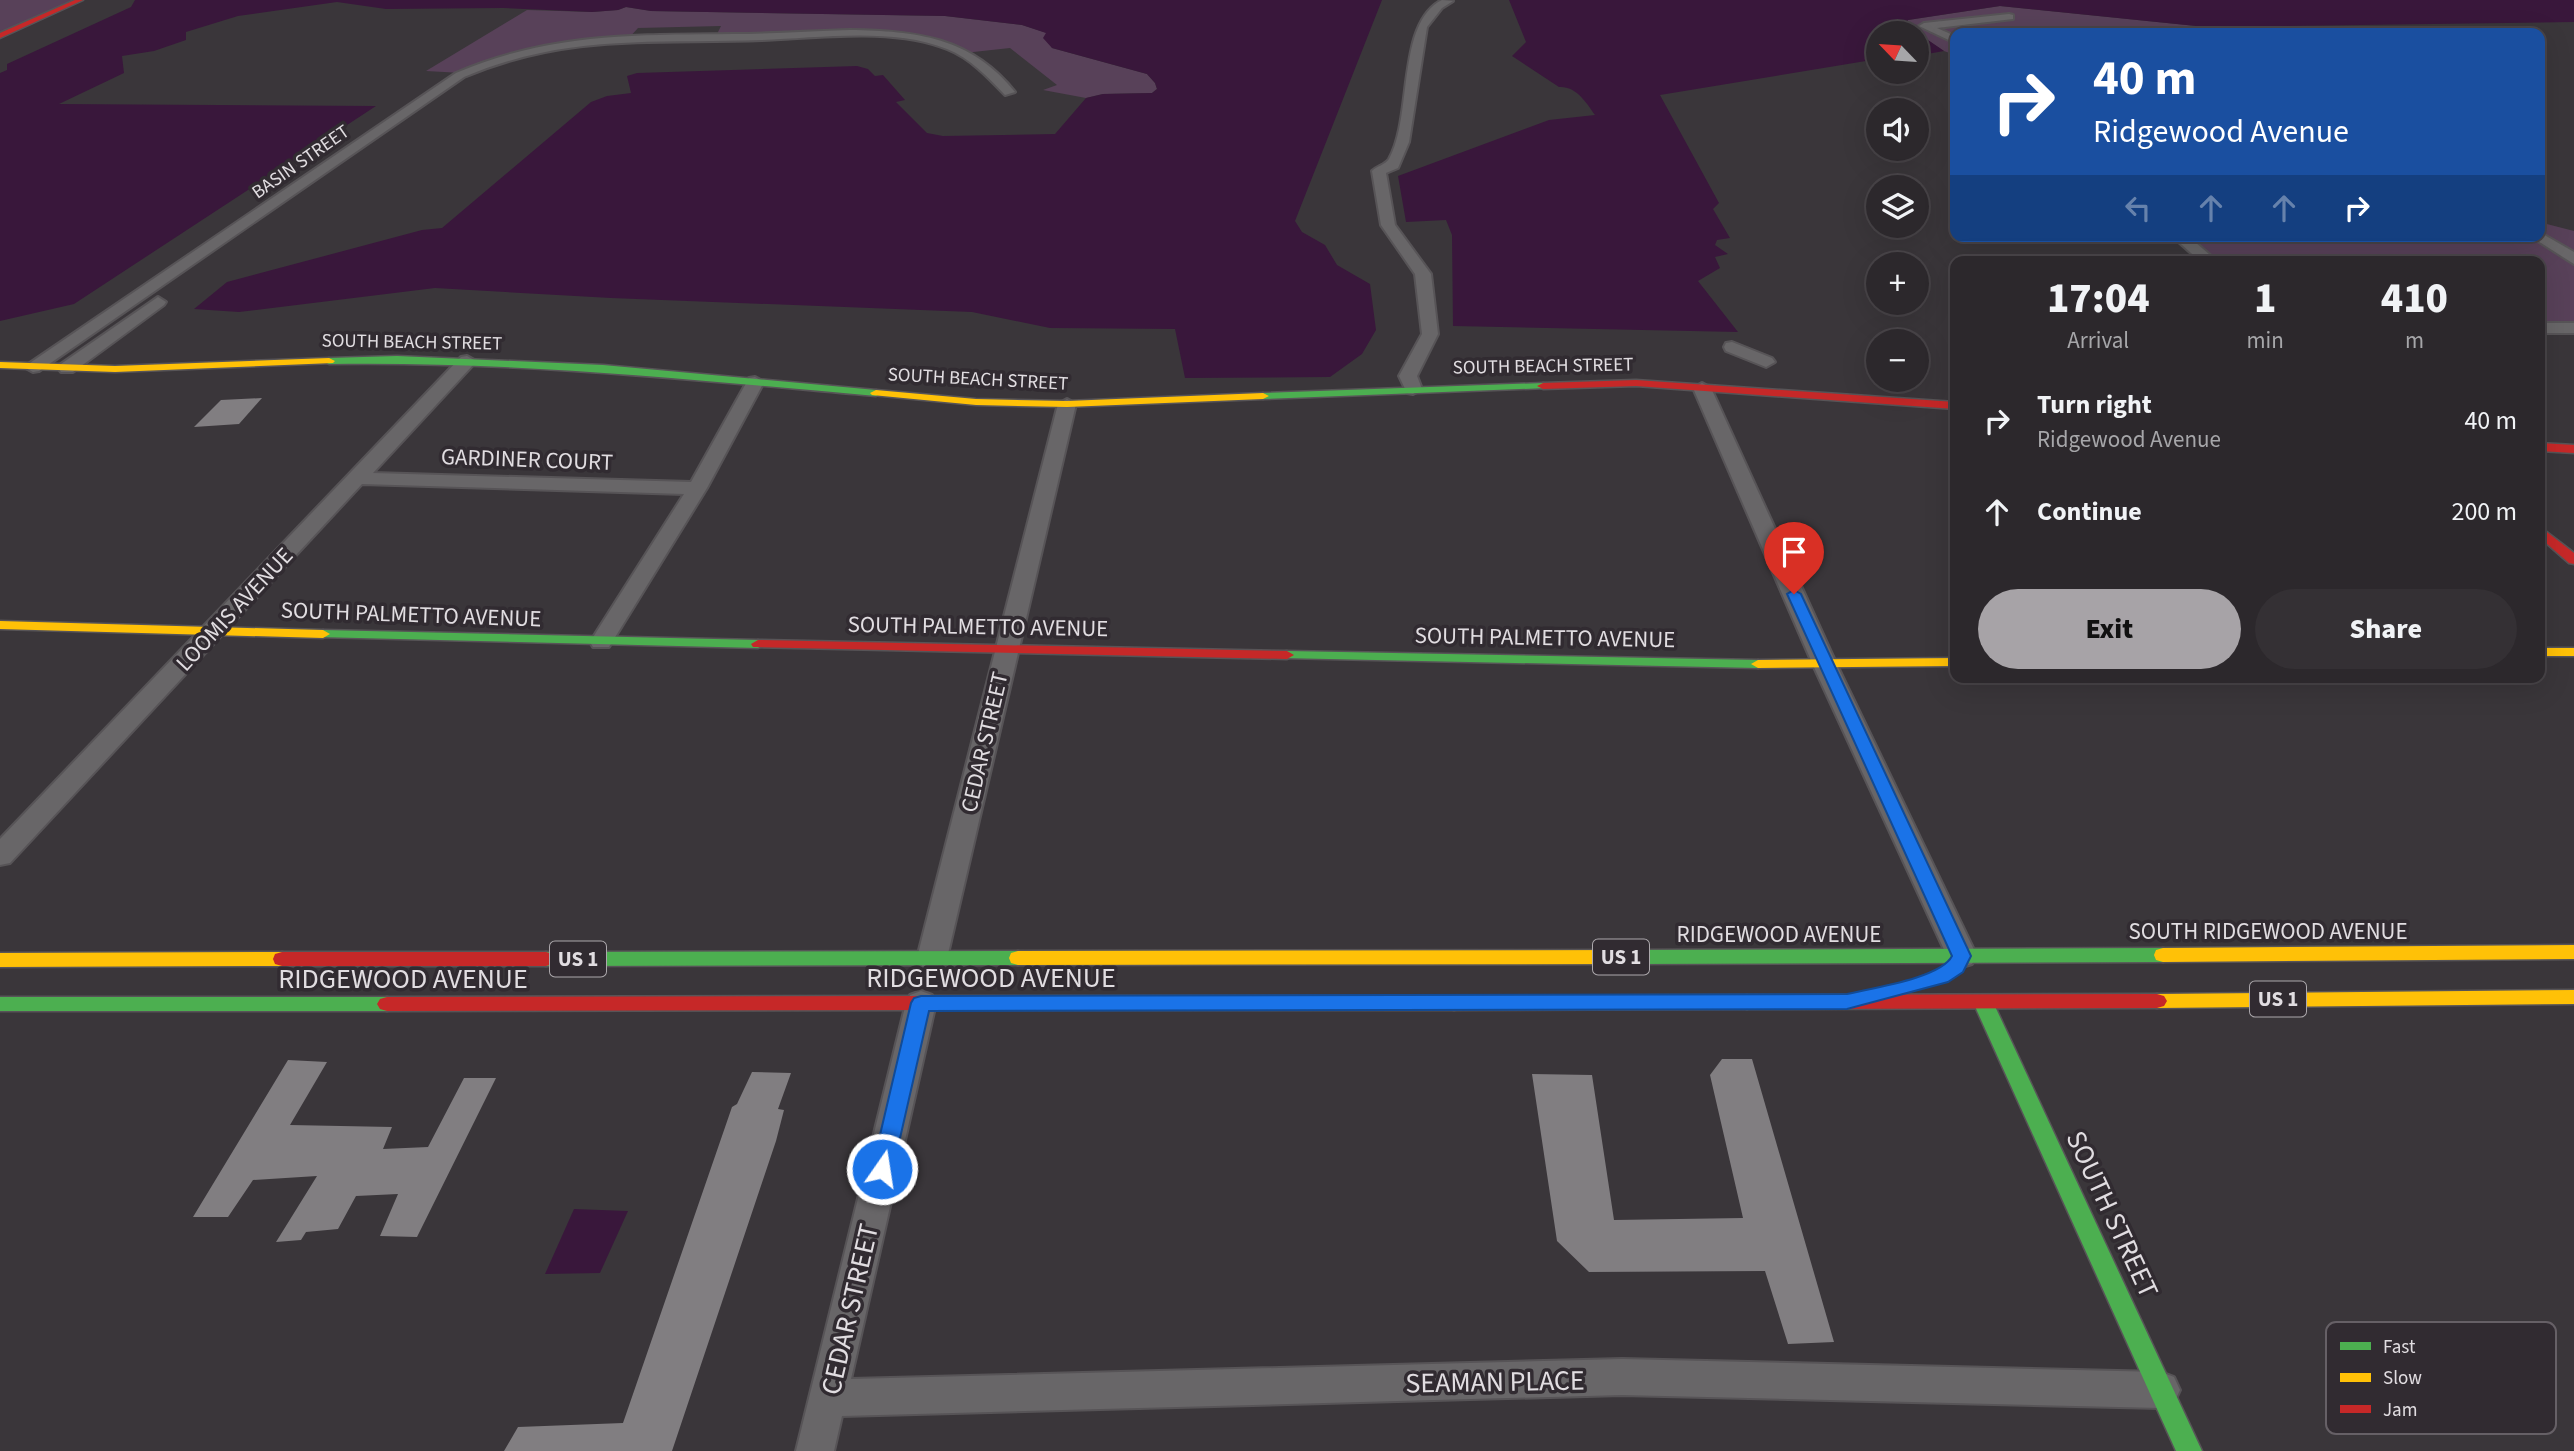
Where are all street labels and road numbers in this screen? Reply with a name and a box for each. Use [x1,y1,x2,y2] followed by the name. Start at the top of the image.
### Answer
[247,119,355,206] street label: BASIN STREET
[321,327,503,358] street label: SOUTH BEACH STREET
[1452,351,1634,382] street label: SOUTH BEACH STREET
[887,361,1069,398] street label: SOUTH BEACH STREET
[440,440,614,479] street label: GARDINER COURT
[168,540,301,679] street label: LOOMIS AVENUE
[280,593,542,636] street label: SOUTH PALMETTO AVENUE
[847,608,1109,645] street label: SOUTH PALMETTO AVENUE
[1414,619,1676,656] street label: SOUTH PALMETTO AVENUE
[952,669,1017,816] street label: CEDAR STREET
[2128,915,2408,948] street label: SOUTH RIDGEWOOD AVENUE
[1677,918,1881,951] street label: RIDGEWOOD AVENUE
[1593,940,1649,974] road number: US 1
[550,942,606,976] road number: US 1
[866,958,1116,998] street label: RIDGEWOOD AVENUE
[278,959,528,999] street label: RIDGEWOOD AVENUE
[2250,982,2306,1016] road number: US 1
[2056,1124,2168,1305] street label: SOUTH STREET
[811,1220,889,1399] street label: CEDAR STREET
[1405,1360,1585,1404] street label: SEAMAN PLACE

